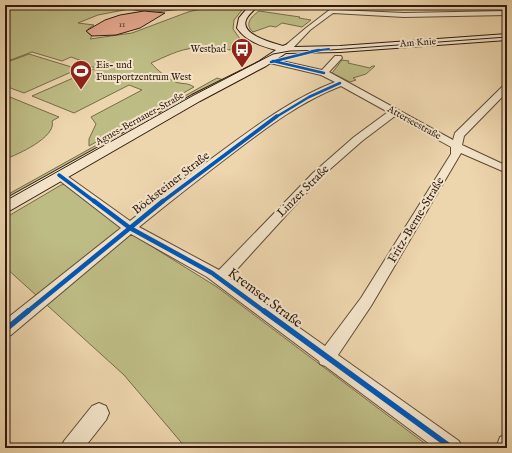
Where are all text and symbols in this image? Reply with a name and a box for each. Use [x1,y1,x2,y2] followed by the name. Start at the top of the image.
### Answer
[119,19,125,30] house number: 11
[398,35,437,51] street label: Am Knie
[229,36,255,69] bus stop icon: Westbad
[190,43,227,56] place label: Westbad
[68,58,94,91] sports icon: Eis- und Funsportzentrum West
[96,59,192,84] place label: Eis- und Funsportzentrum West
[93,89,187,149] street label: Agnes-Bernauer-Straße
[384,102,443,143] street label: Atterseestraße
[130,148,213,218] street label: Böcksteiner Straße
[274,161,333,220] street label: Linzer Straße
[385,174,448,266] street label: Fritz-Berne-Straße
[224,264,306,332] street label: Kremser Straße

